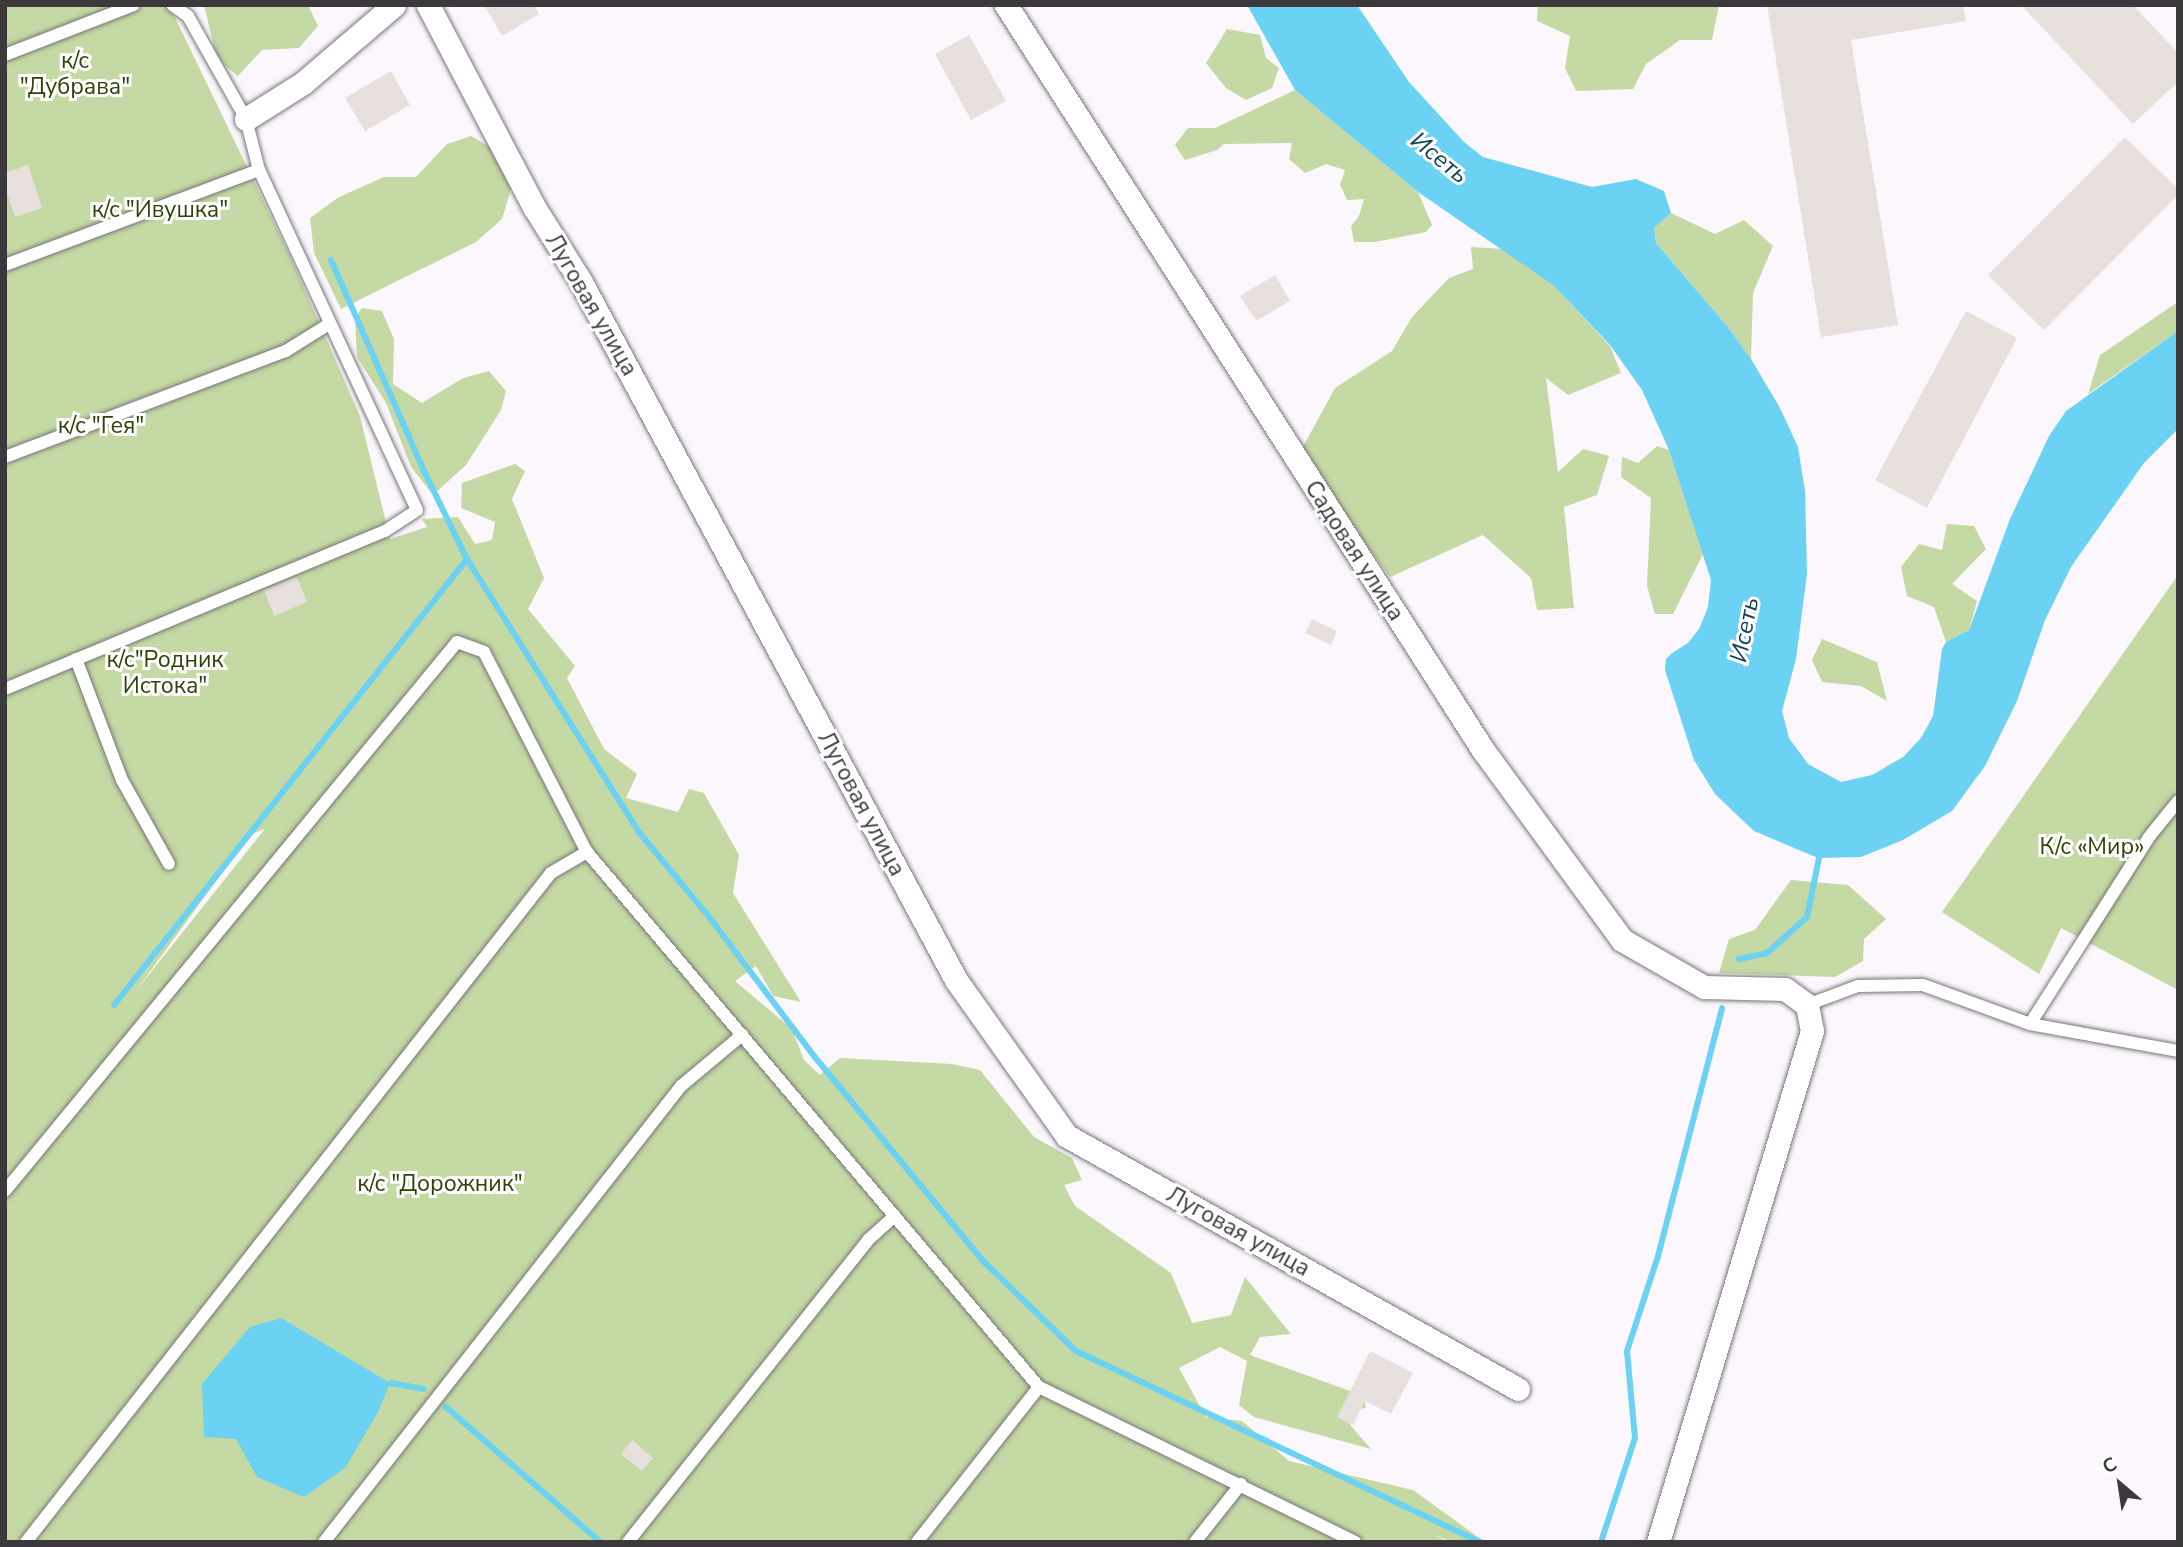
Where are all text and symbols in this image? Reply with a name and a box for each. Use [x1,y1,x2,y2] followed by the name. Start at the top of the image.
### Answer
[20,47,130,101] park label: к/с "Дубрава"
[1404,126,1474,190] water label: Исеть
[92,196,228,224] park label: к/с "Ивушка"
[539,229,643,381] street label: Луговая улица
[58,412,144,440] park label: к/с "Гея"
[1298,476,1410,626] street label: Садовая улица
[1725,595,1765,665] water label: Исеть
[107,646,223,700] park label: к/с"Родник Истока"
[811,727,911,881] street label: Луговая улица
[2040,833,2144,861] park label: К/с «Мир»
[357,1170,523,1198] park label: к/с "Дорожник"
[1162,1181,1314,1283] street label: Луговая улица
[2085,1449,2155,1519] north arrow
[2098,1451,2122,1480] text: С

